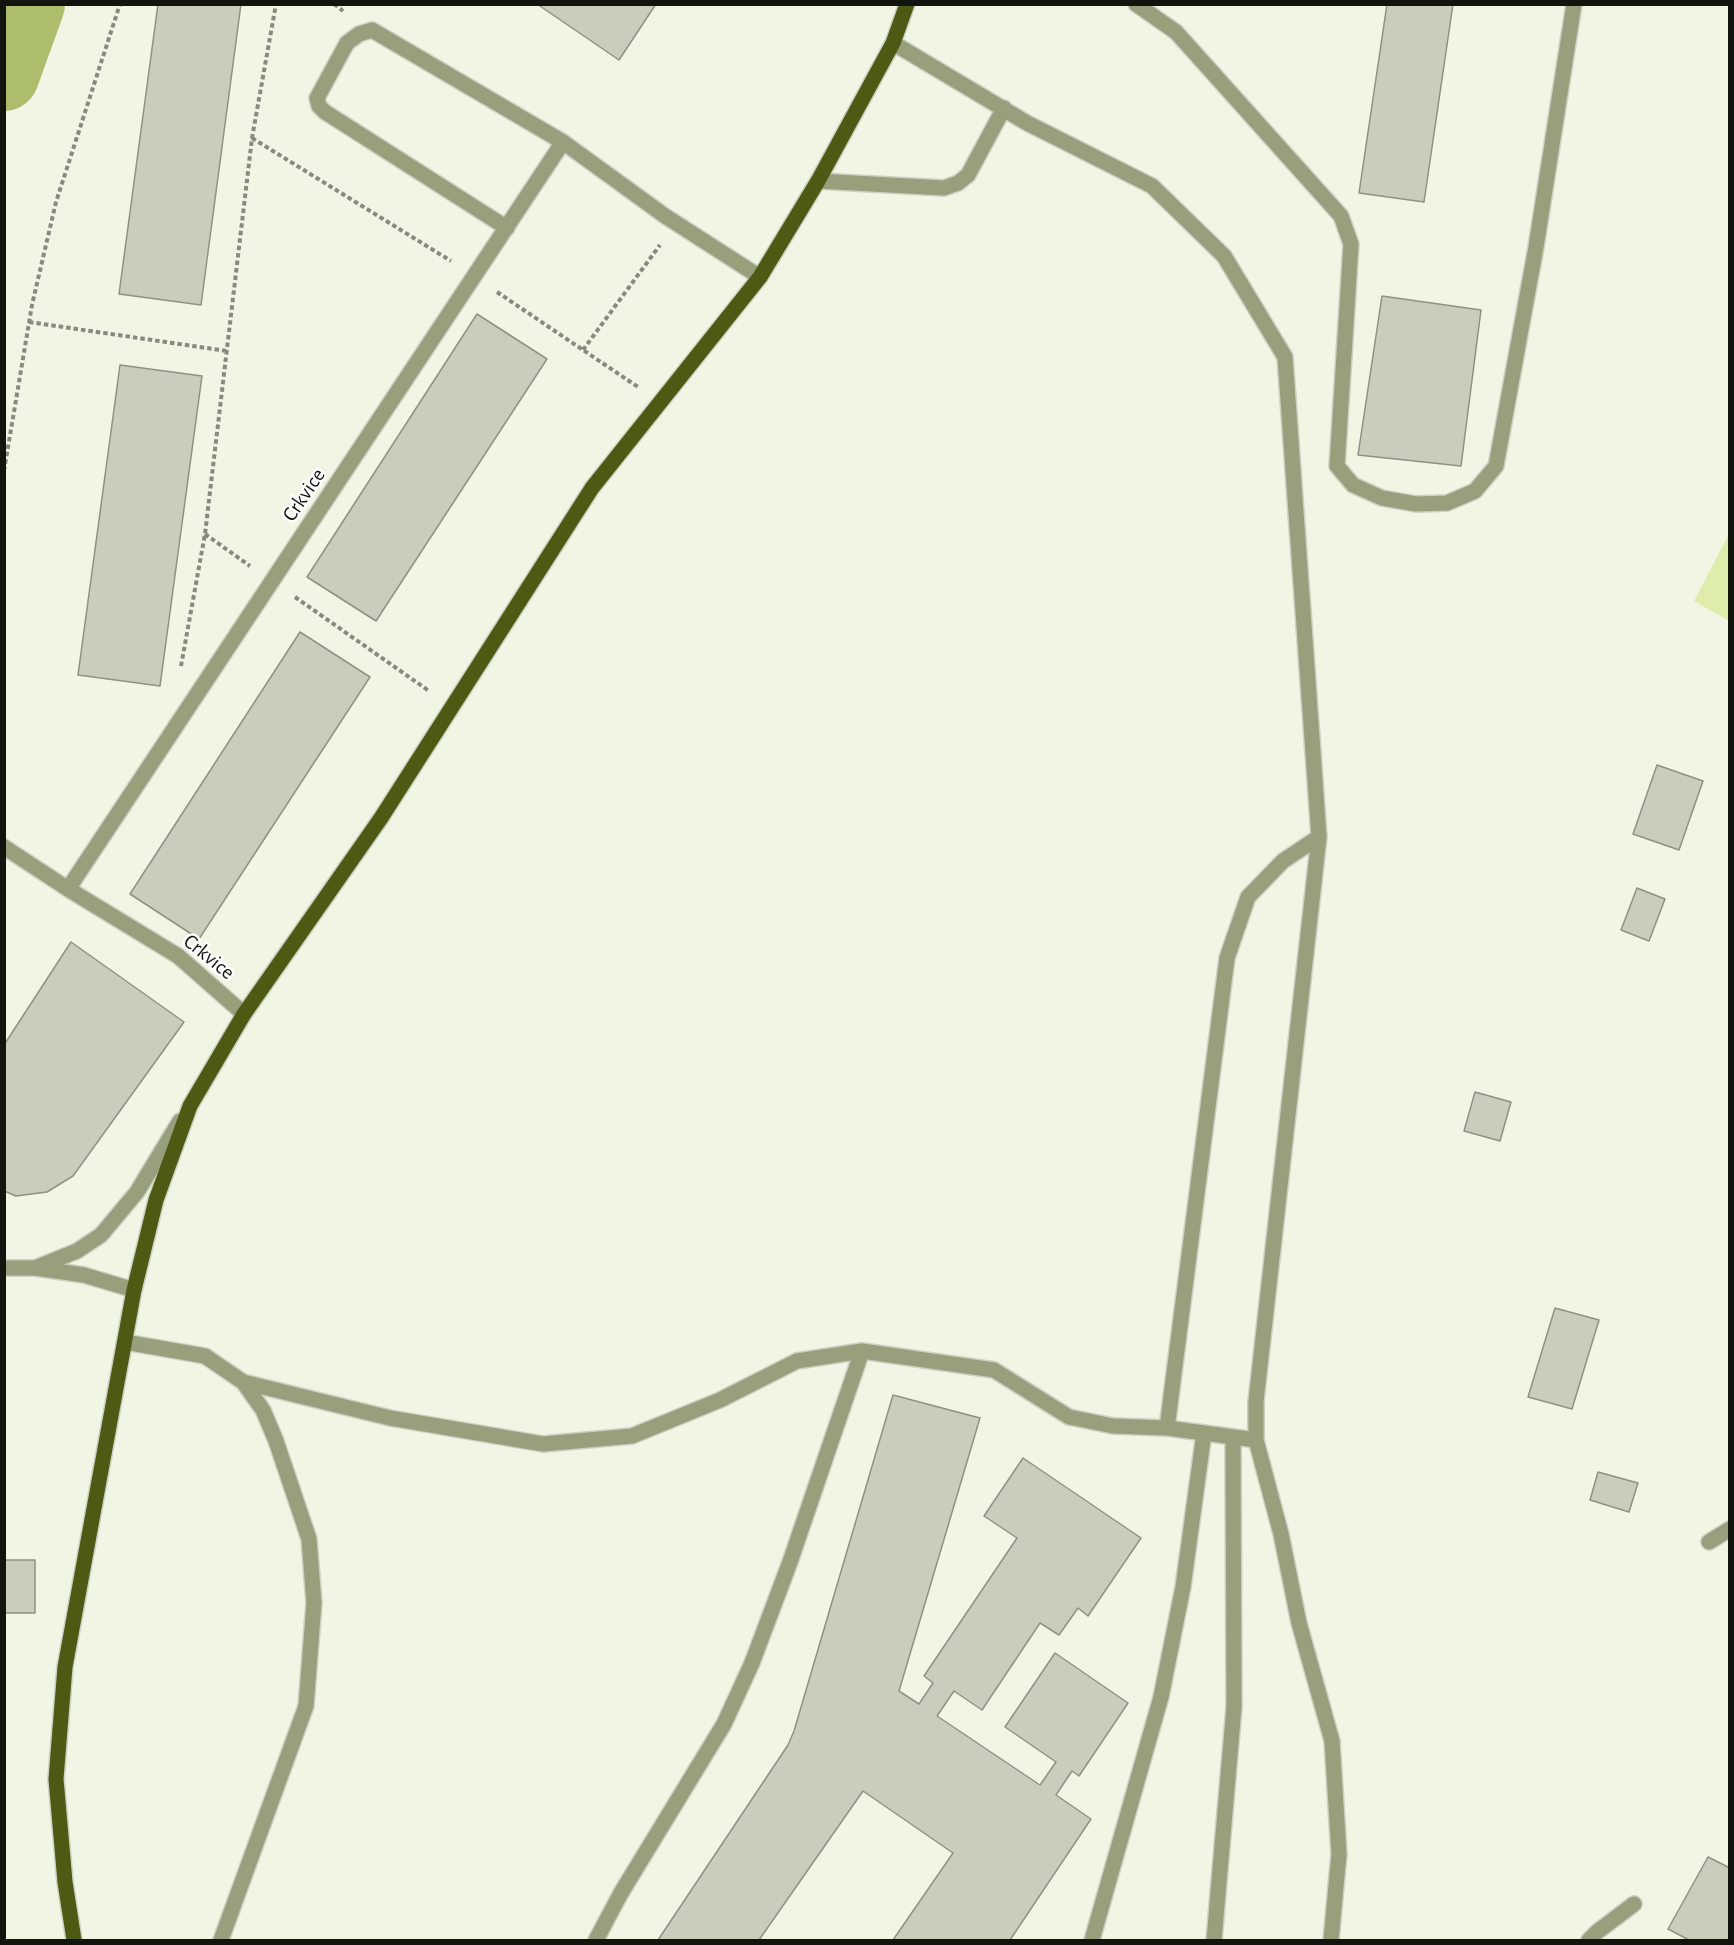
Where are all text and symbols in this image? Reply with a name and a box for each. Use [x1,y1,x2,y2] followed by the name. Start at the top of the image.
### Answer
[277,464,331,526] street label: Crkvice
[178,929,240,985] street label: Crkvice

